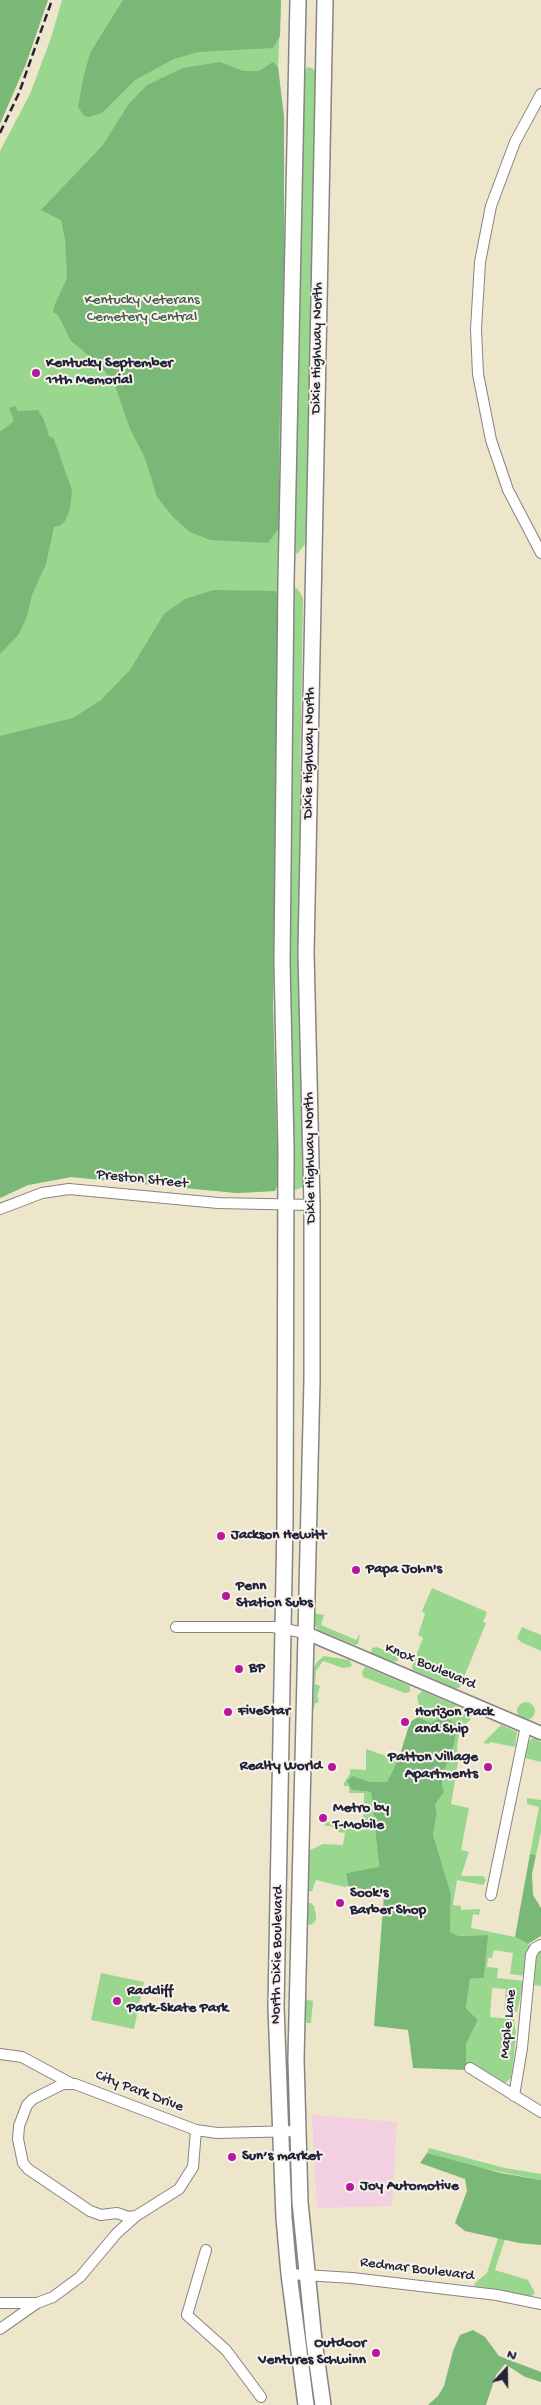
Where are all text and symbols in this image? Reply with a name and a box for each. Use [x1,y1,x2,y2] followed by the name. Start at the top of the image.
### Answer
[308,282,328,414] street label: Dixie Highway North
[84,292,200,327] park label: Kentucky Veterans Cemetery Central
[46,355,173,390] place label: Kentucky September 11th Memorial
[30,367,42,379] marker: Kentucky September 11th Memorial
[300,687,320,819] street label: Dixie Highway North
[301,1092,321,1224] street label: Dixie Highway North
[96,1166,188,1194] street label: Preston Street
[231,1527,326,1545] place label: Jackson Hewitt
[215,1530,227,1542] marker: Jackson Hewitt
[366,1561,442,1579] place label: Papa John's
[350,1564,362,1576] marker: Papa John's
[236,1578,313,1613] place label: Penn Station Subs
[220,1590,232,1602] marker: Penn Station Subs
[382,1640,478,1694] street label: Knox Boulevard
[249,1660,265,1678] place label: BP
[233,1663,245,1675] marker: BP
[238,1703,290,1721] place label: FiveStar
[415,1704,493,1739] place label: Horizon Pack and Ship
[222,1706,234,1718] marker: FiveStar
[399,1716,411,1728] marker: Horizon Pack and Ship
[388,1749,478,1784] place label: Patton Village Apartments
[240,1758,322,1776] place label: Realty World
[326,1761,338,1773] marker: Realty World
[482,1761,494,1773] marker: Patton Village Apartments
[333,1800,389,1835] place label: Metro by T-Mobile
[317,1812,329,1824] marker: Metro by T-Mobile
[350,1885,426,1920] place label: Sook's Barber Shop
[268,1886,288,2024] street label: North Dixie Boulevard
[334,1897,346,1909] marker: Sook's Barber Shop
[127,1983,228,2018] place label: Radcliff Park-Skate Park
[496,1989,522,2059] street label: Maple Lane
[111,1995,123,2007] marker: Radcliff Park-Skate Park
[92,2067,186,2117] street label: City Park Drive
[242,2148,322,2166] place label: Sun’s market
[226,2151,238,2163] marker: Sun’s market
[360,2178,459,2196] place label: Joy Automotive
[344,2181,356,2193] marker: Joy Automotive
[359,2254,475,2286] street label: Redmar Boulevard
[258,2335,366,2370] place label: Outdoor Ventures Schwinn
[481,2345,531,2395] north arrow
[504,2346,519,2365] text: N
[370,2347,382,2359] marker: Outdoor Ventures Schwinn

